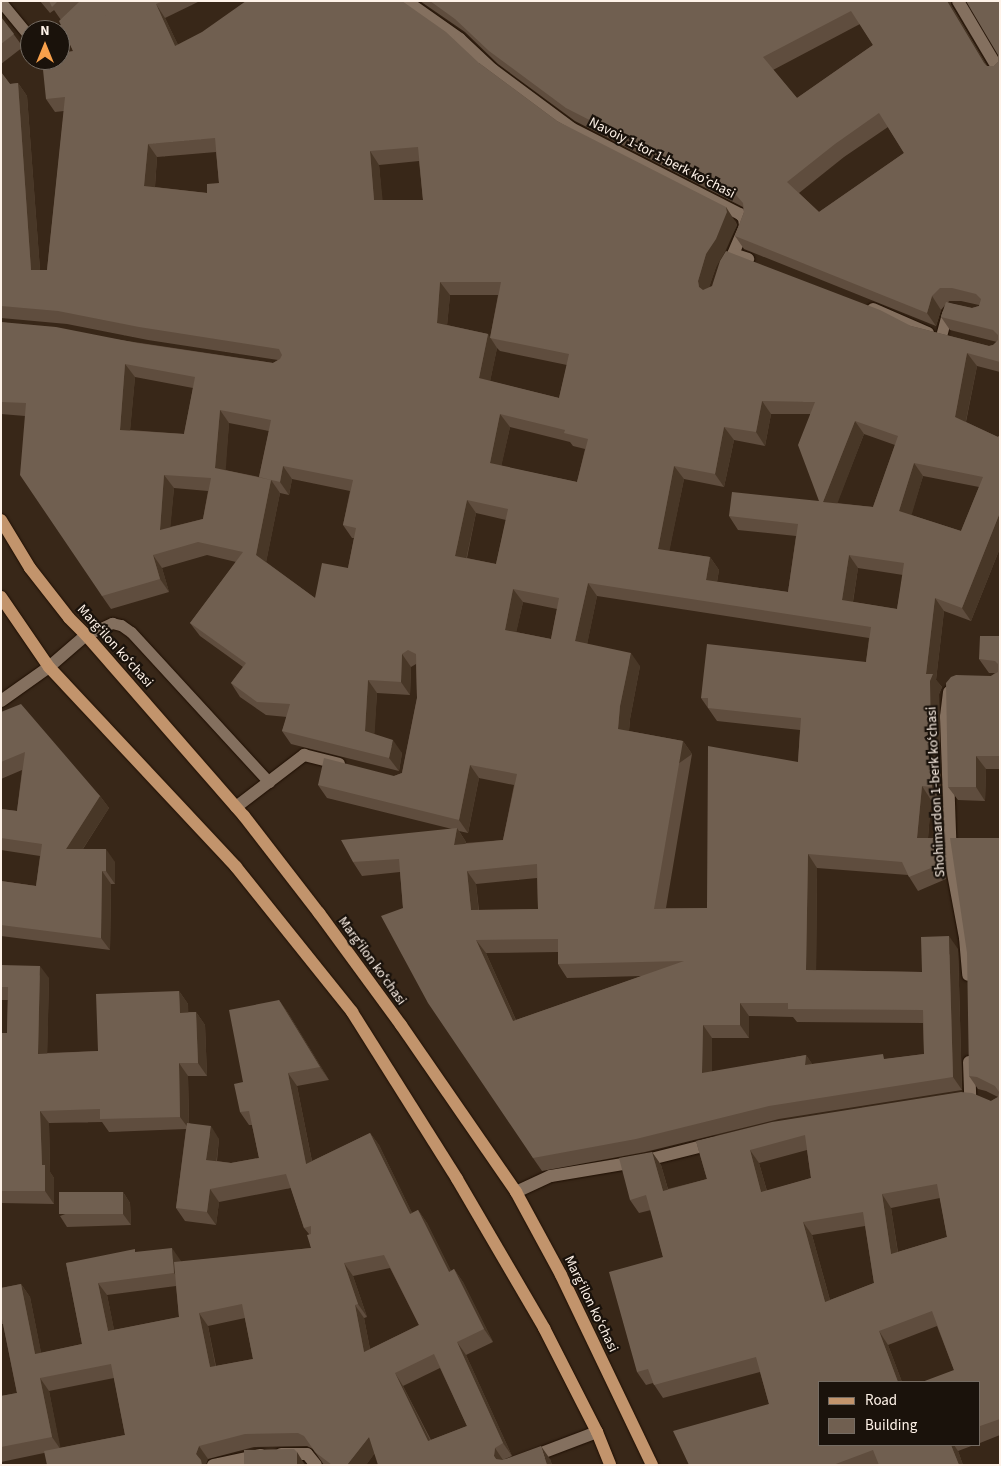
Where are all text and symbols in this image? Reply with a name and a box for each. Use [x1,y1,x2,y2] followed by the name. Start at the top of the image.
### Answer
[20,20,70,70] north arrow
[40,21,50,41] text: N
[586,114,738,202] street label: Navoiy 1-tor 1-berk koʻchasi
[74,601,156,691] street label: Margʻilon koʻchasi
[923,706,949,878] street label: Shohimardon 1-berk koʻchasi
[334,913,410,1009] street label: Margʻilon koʻchasi
[560,1253,622,1355] street label: Margʻilon koʻchasi
[818,1381,981,1446] legend
[865,1390,897,1411] text: Road
[865,1415,917,1436] text: Building

